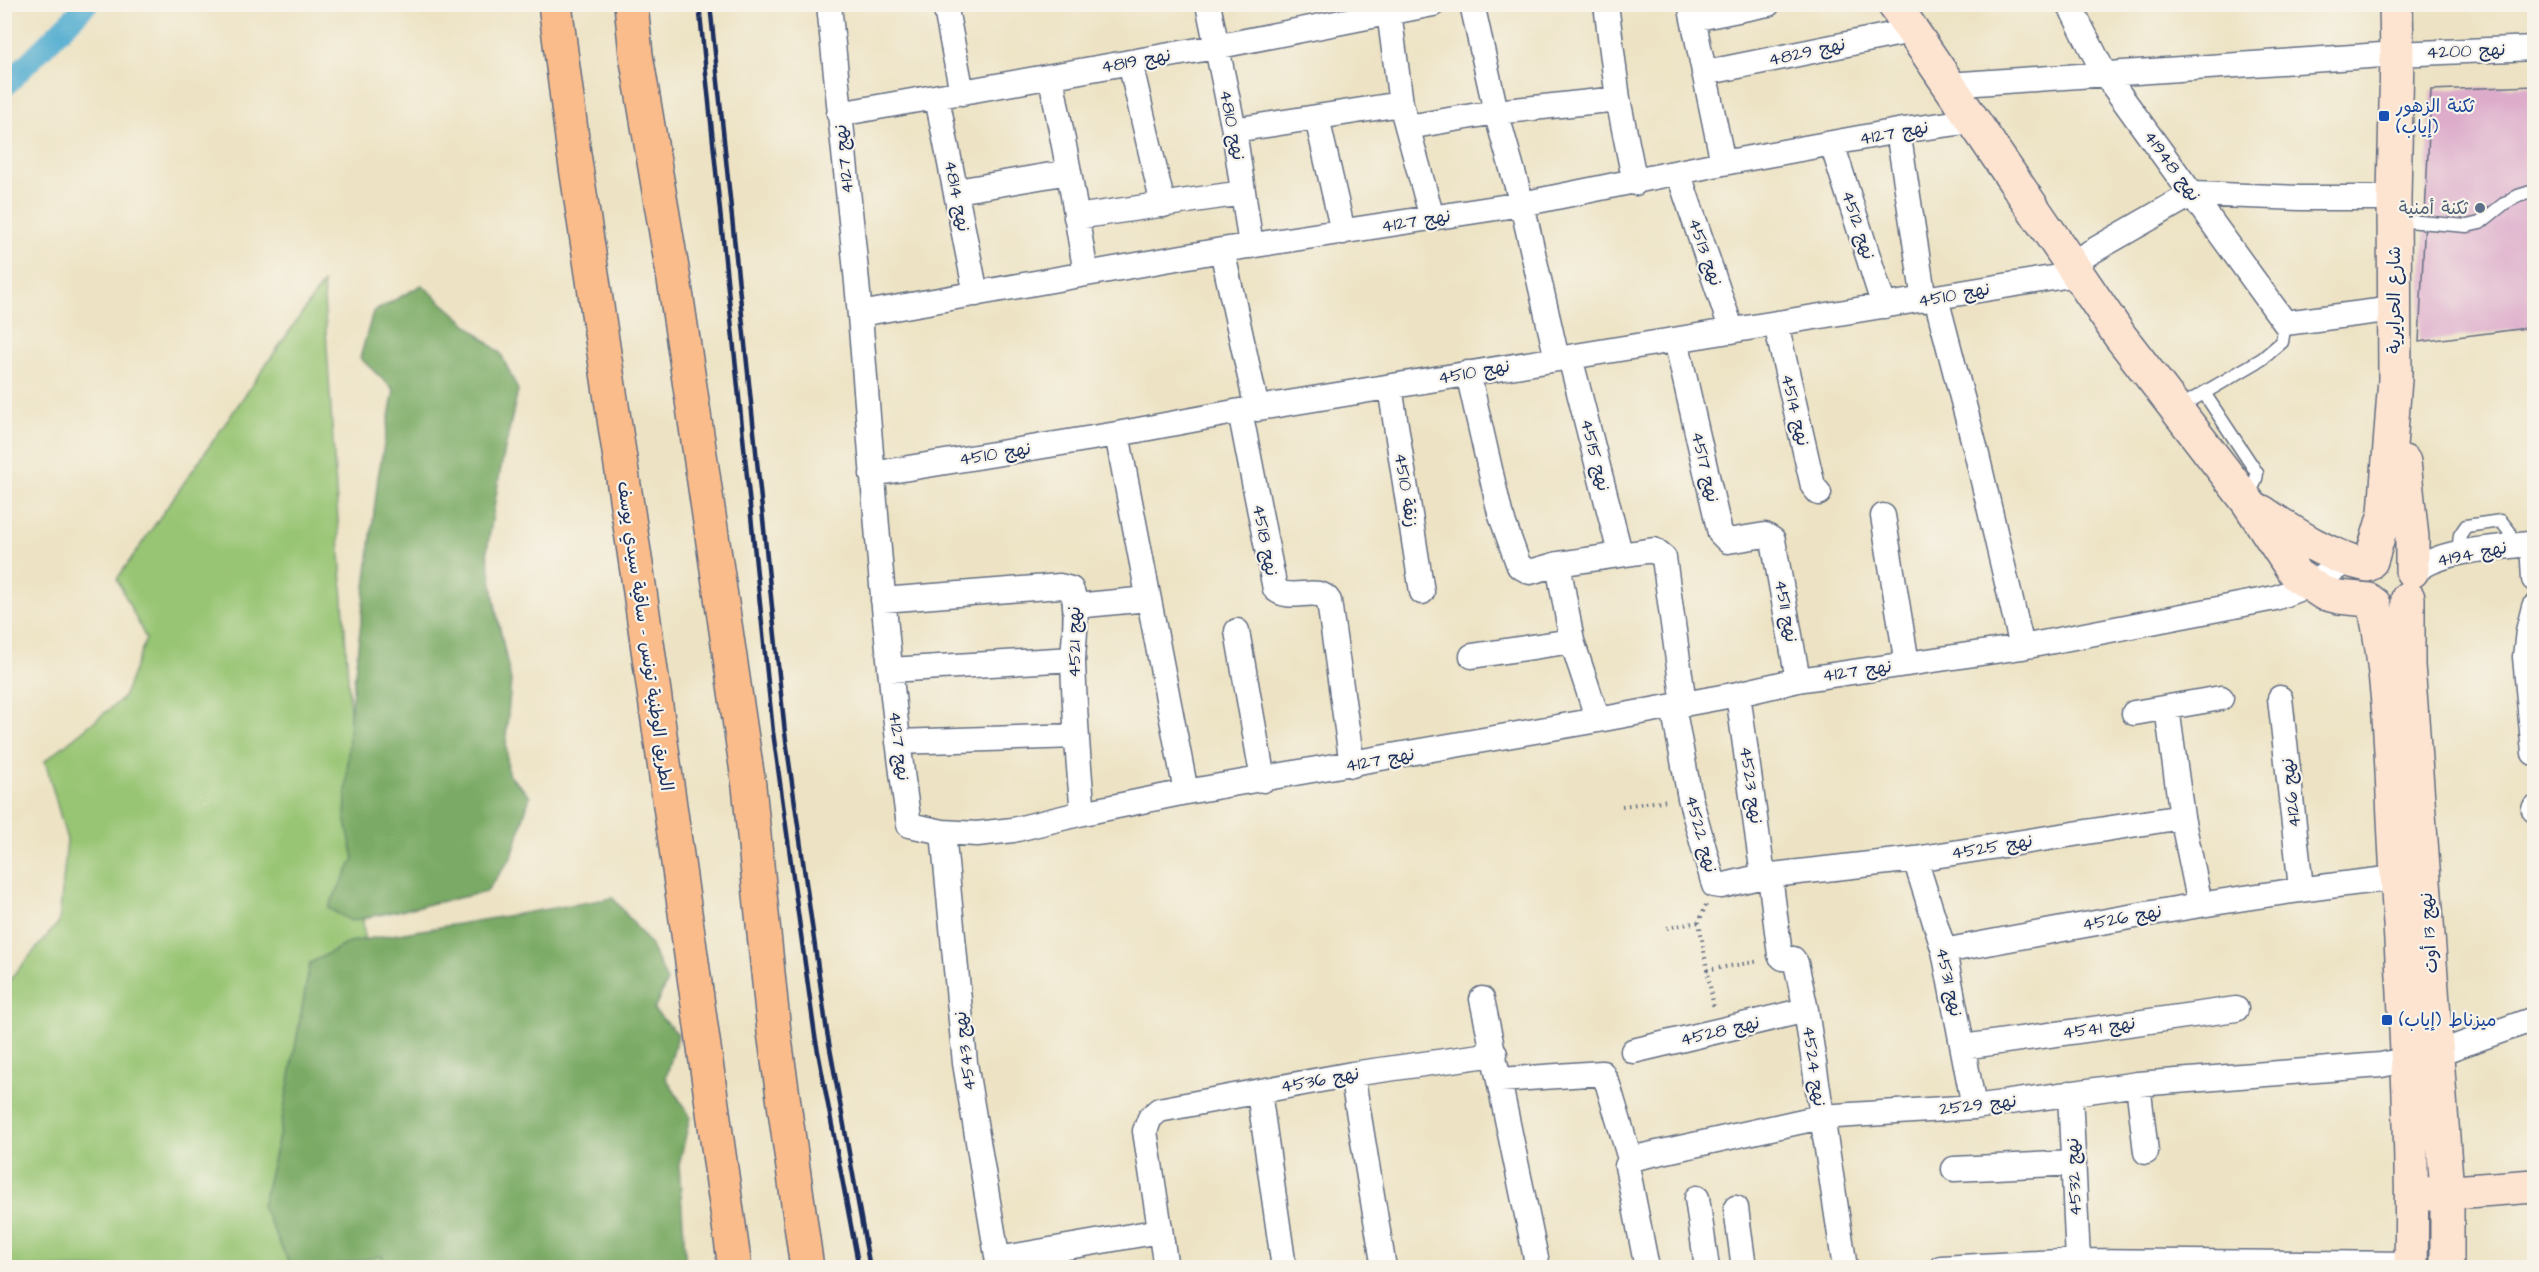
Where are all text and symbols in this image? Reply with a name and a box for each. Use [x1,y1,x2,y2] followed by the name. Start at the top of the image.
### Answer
[1766,32,1848,72] street label: نهج 4829
[2426,37,2506,65] street label: نهج 4200
[1099,43,1173,79] street label: نهج 4819
[1213,87,1251,163] street label: نهج 4810
[2395,94,2475,140] place label: ثكنة الزهور (إياب)
[2377,109,2391,123] marker: ثكنة الزهور (إياب)
[1857,115,1931,151] street label: نهج 4127
[828,123,860,195] street label: نهج 4127
[2138,125,2206,207] street label: نهج 41948
[938,158,976,234] street label: نهج 4814
[1835,187,1881,263] street label: نهج 4512
[2399,196,2469,221] place label: ثكنة أمنية
[2473,201,2487,215] marker: ثكنة أمنية
[1380,203,1452,239] street label: نهج 4127
[1682,215,1728,289] street label: نهج 4513
[2382,246,2407,354] street label: شارع الحرايرية
[1916,276,1992,314] street label: نهج 4510
[1436,353,1512,391] street label: نهج 4510
[1775,371,1815,449] street label: نهج 4514
[1574,416,1616,494] street label: نهج 4515
[1685,429,1725,505] street label: نهج 4517
[957,436,1033,472] street label: نهج 4510
[1388,451,1424,529] street label: زنقة 4510
[611,479,679,793] street label: الطريق الوطنية تونس - ساقية سيدي يوسف
[1246,502,1284,578] street label: نهج 4518
[2435,535,2509,573] street label: نهج 4194
[1768,578,1804,644] street label: نهج 4511
[1062,606,1087,678] street label: نهج 4521
[1821,654,1893,688] street label: نهج 4127
[882,710,916,782] street label: نهج 4127
[1343,742,1417,778] street label: نهج 4127
[1733,744,1769,826] street label: نهج 4523
[2275,757,2307,829] street label: نهج 4126
[1679,792,1723,876] street label: نهج 4522
[1950,828,2034,866] street label: نهج 4525
[2414,892,2444,974] street label: نهج 13 أوت
[2080,899,2164,937] street label: نهج 4526
[1929,945,1969,1019] street label: نهج 4531
[2399,1008,2497,1033] place label: ميزناط (إياب)
[948,1010,982,1092] street label: نهج 4543
[1678,1010,1762,1052] street label: نهج 4528
[2061,1011,2137,1045] street label: نهج 4541
[2380,1013,2394,1027] marker: ميزناط (إياب)
[1796,1024,1832,1108] street label: نهج 4524
[1279,1061,1361,1099] street label: نهج 4536
[1938,1089,2018,1121] street label: نهج 2529
[2060,1137,2088,1217] street label: نهج 4532

